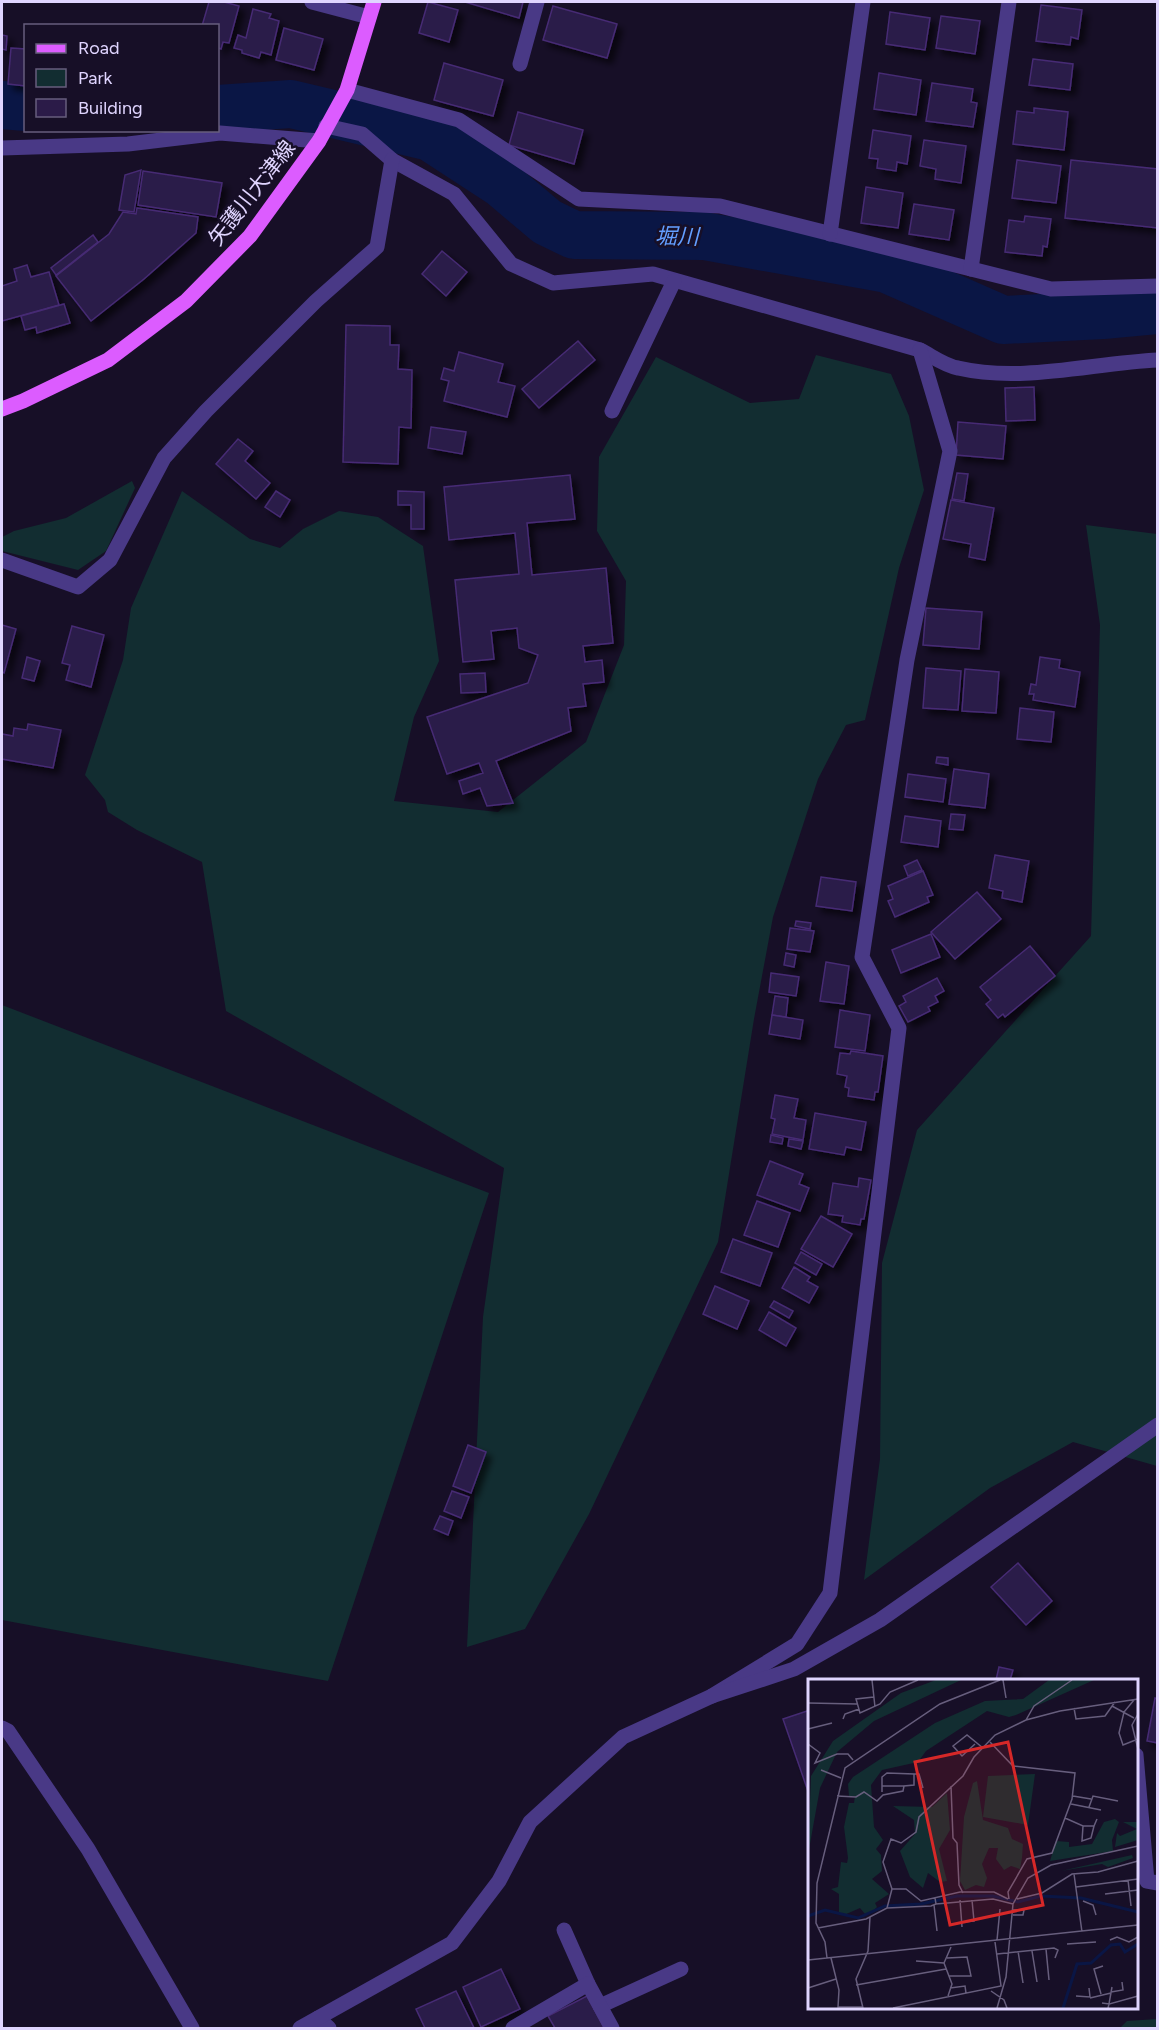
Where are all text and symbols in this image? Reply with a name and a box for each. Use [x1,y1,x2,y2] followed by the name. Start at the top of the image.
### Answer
[24,24,219,132] legend
[78,37,119,59] text: Road
[78,67,113,89] text: Park
[78,97,143,119] text: Building
[203,135,300,250] street label: 矢護川大津線
[655,223,701,250] water label: 堀川
[808,1679,1138,2009] inset map

